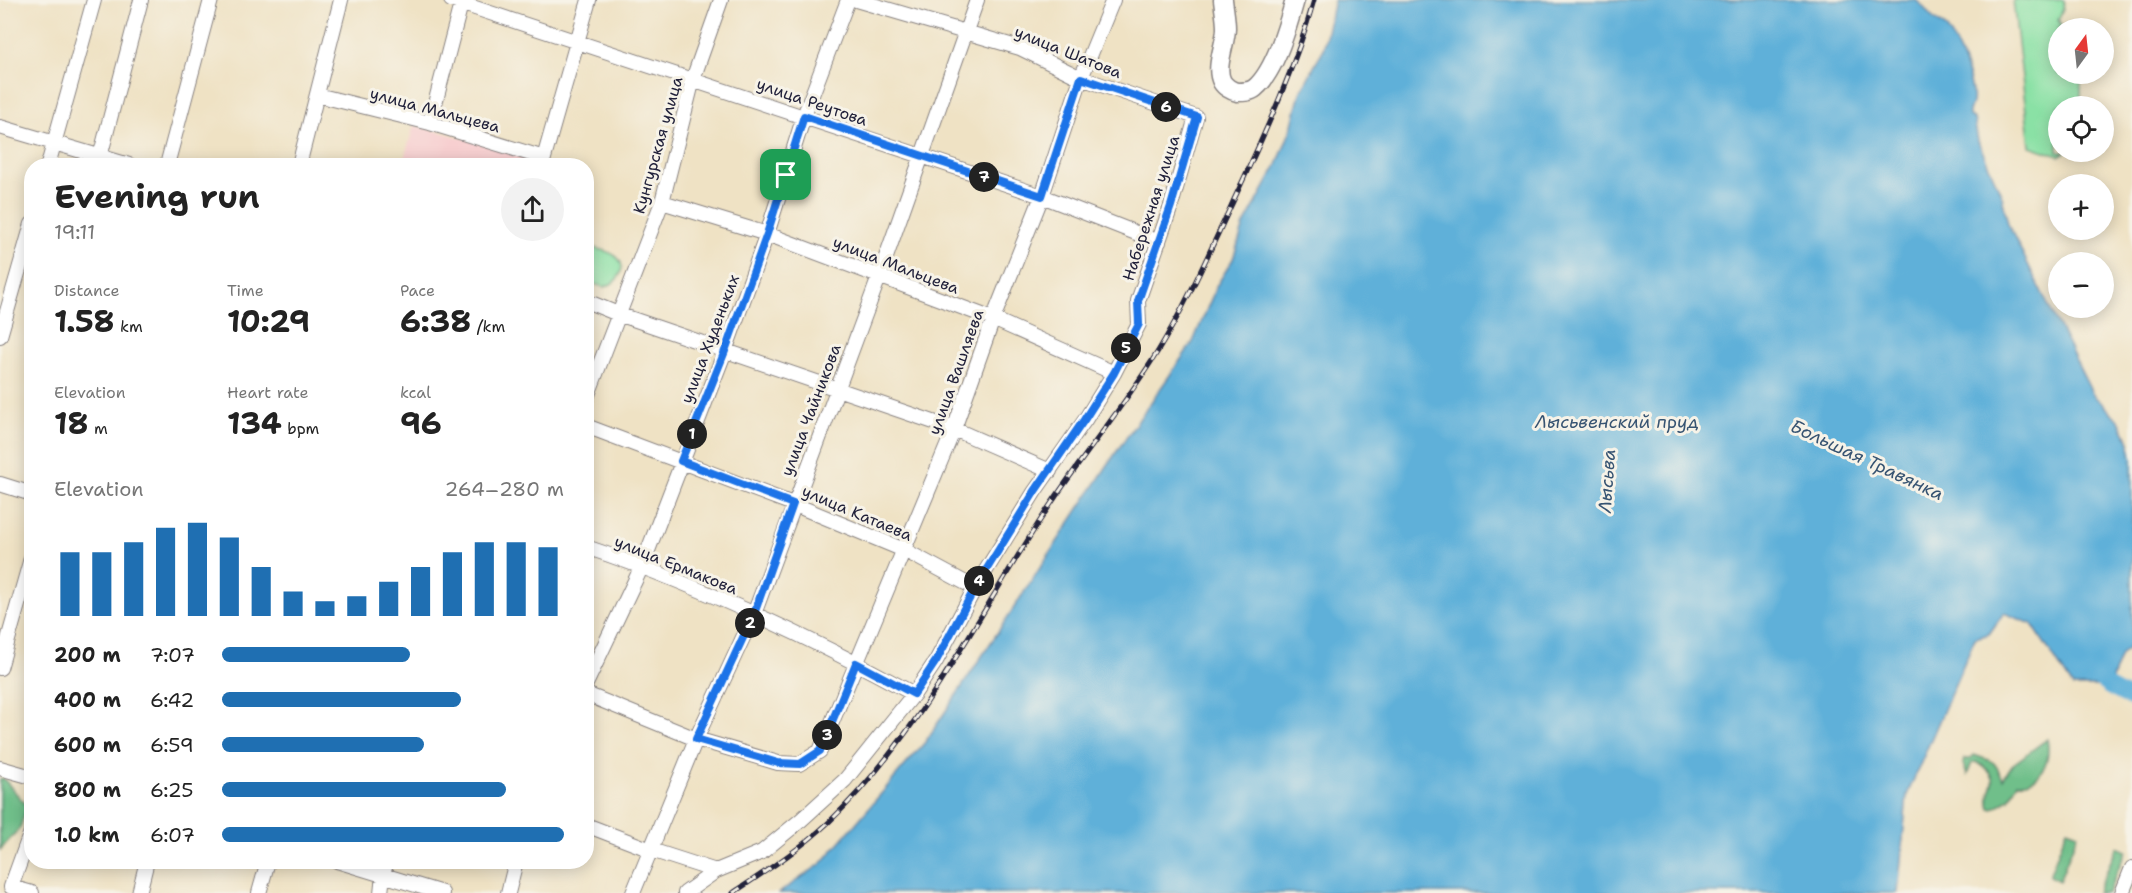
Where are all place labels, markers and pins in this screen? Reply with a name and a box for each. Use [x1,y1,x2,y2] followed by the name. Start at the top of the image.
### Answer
[1151,92,1181,122] pin: 6
[760,149,811,200] pin
[969,162,999,192] pin: 7
[1111,333,1141,363] pin: 5
[677,419,707,449] pin: 1
[964,566,994,596] pin: 4
[735,608,765,638] pin: 2
[812,720,842,750] pin: 3

